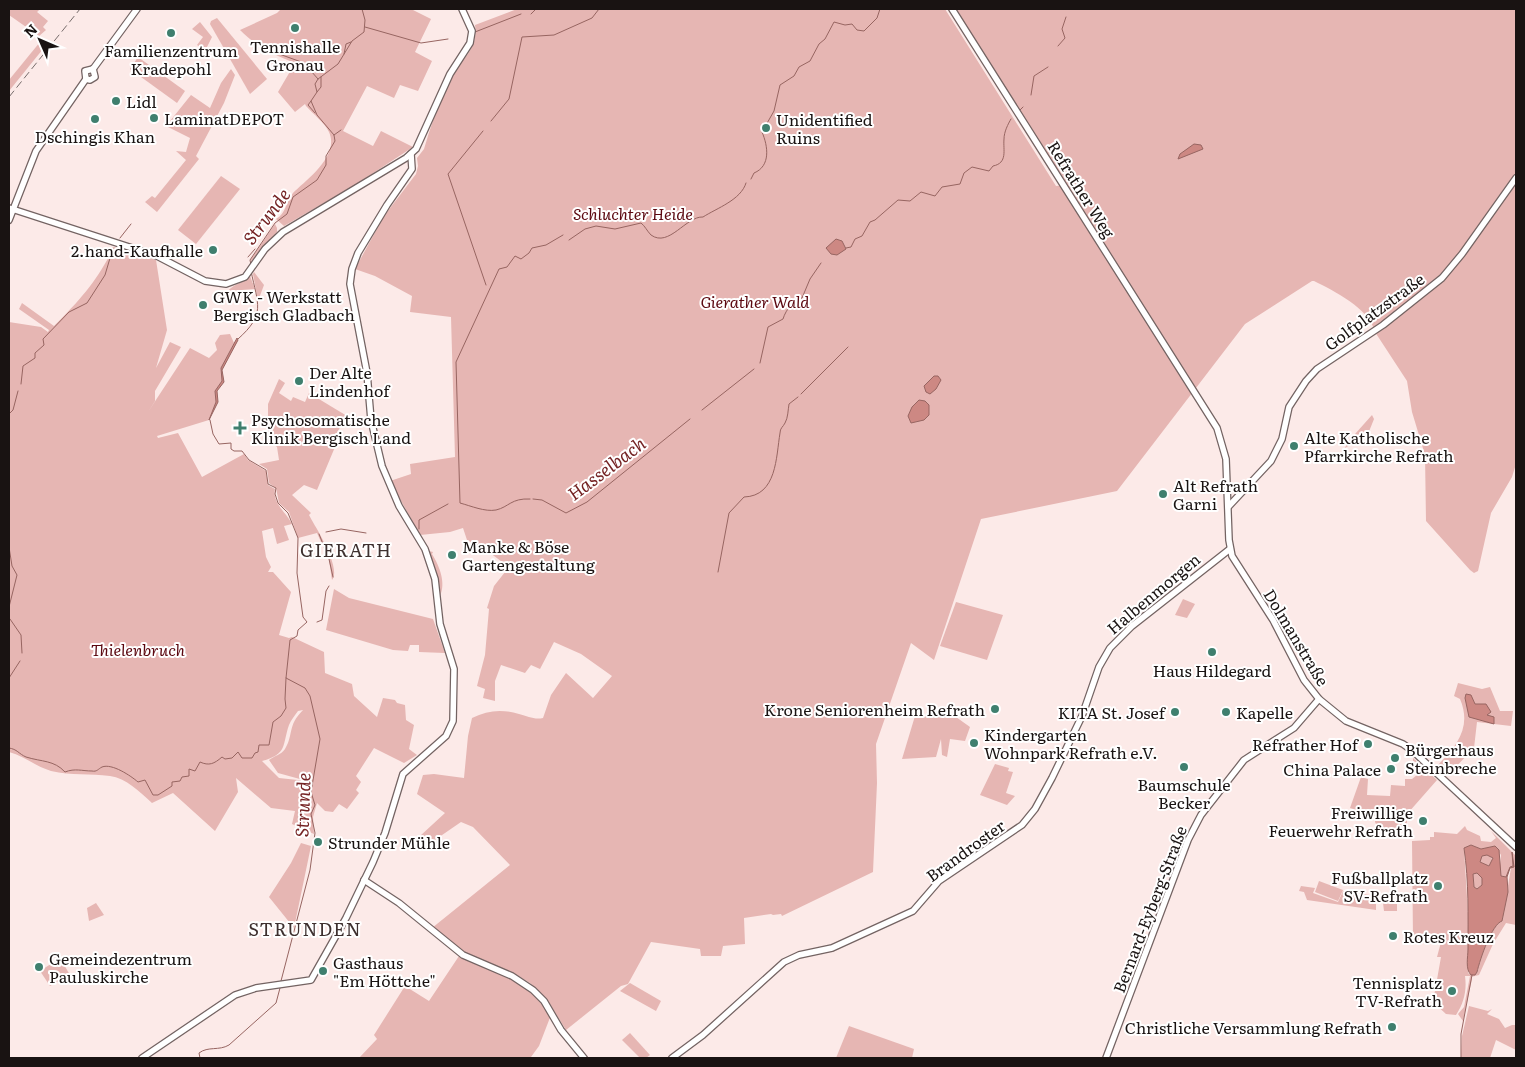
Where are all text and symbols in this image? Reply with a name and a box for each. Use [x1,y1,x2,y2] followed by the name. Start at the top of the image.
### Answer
[15,15,65,65] north arrow
[19,19,42,41] text: N
[289,22,301,34] marker: Tennishalle Gronau
[165,27,177,39] marker: Familienzentrum Kradepohl
[250,34,340,76] place label: Tennishalle Gronau
[104,38,238,80] place label: Familienzentrum Kradepohl
[126,89,157,113] place label: Lidl
[110,95,122,107] marker: Lidl
[164,106,284,130] place label: LaminatDEPOT
[776,107,873,149] place label: Unidentified Ruins
[148,112,160,124] marker: LaminatDEPOT
[89,113,101,125] marker: Dschingis Khan
[760,122,772,134] marker: Unidentified Ruins
[35,124,156,148] place label: Dschingis Khan
[1043,136,1121,242] street label: Refrather Weg
[236,182,296,250] water label: Strunde
[573,201,693,225] park label: Schluchter Heide
[71,238,203,262] place label: 2.hand-Kaufhalle
[207,244,219,256] marker: 2.hand-Kaufhalle
[1319,266,1429,356] street label: Golfplatzstraße
[213,284,355,326] place label: GWK - Werkstatt Bergisch Gladbach
[701,289,810,313] park label: Gierather Wald
[197,299,209,311] marker: GWK - Werkstatt Bergisch Gladbach
[309,360,391,402] place label: Der Alte Lindenhof
[293,375,305,387] marker: Der Alte Lindenhof
[251,407,411,449] place label: Psychosomatische Klinik Bergisch Land
[233,421,247,435] marker: Psychosomatische Klinik Bergisch Land
[1304,425,1454,467] place label: Alte Katholische Pfarrkirche Refrath
[561,429,651,506] water label: Hasselbach
[1288,440,1300,452] marker: Alte Katholische Pfarrkirche Refrath
[1173,473,1258,515] place label: Alt Refrath Garni
[1157,488,1169,500] marker: Alt Refrath Garni
[462,534,595,576] place label: Manke & Böse Gartengestaltung
[300,536,392,563] district label: GIERATH
[1101,547,1205,639] street label: Halbenmorgen
[446,549,458,561] marker: Manke & Böse Gartengestaltung
[1258,584,1336,690] street label: Dolmanstraße
[91,637,186,661] park label: Thielenbruch
[1206,646,1218,658] marker: Haus Hildegard
[1153,658,1271,682] place label: Haus Hildegard
[764,697,985,721] place label: Krone Seniorenheim Refrath
[1058,700,1167,724] place label: KITA St. Josef
[1236,700,1293,724] place label: Kapelle
[989,703,1001,715] marker: Krone Seniorenheim Refrath
[1169,706,1181,718] marker: KITA St. Josef
[1220,706,1232,718] marker: Kapelle
[984,722,1158,764] place label: Kindergarten Wohnpark Refrath e.V.
[1252,732,1360,756] place label: Refrather Hof
[968,737,980,749] marker: Kindergarten Wohnpark Refrath e.V.
[1405,737,1496,779] place label: Bürgerhaus Steinbreche
[1362,738,1374,750] marker: Refrather Hof
[1389,752,1401,764] marker: Bürgerhaus Steinbreche
[1283,757,1381,781] place label: China Palace
[1178,761,1190,773] marker: Baumschule Becker
[1385,763,1397,775] marker: China Palace
[287,772,317,838] water label: Strunde
[1137,772,1231,814] place label: Baumschule Becker
[1269,800,1413,842] place label: Freiwillige Feuerwehr Refrath
[921,813,1010,887] street label: Brandroster
[1417,815,1429,827] marker: Freiwillige Feuerwehr Refrath
[1106,822,1192,996] street label: Bernard-Eyberg-Straße
[328,830,450,854] place label: Strunder Mühle
[312,836,324,848] marker: Strunder Mühle
[1331,865,1428,907] place label: Fußballplatz SV-Refrath
[1432,880,1444,892] marker: Fußballplatz SV-Refrath
[248,915,362,942] district label: STRUNDEN
[1403,924,1494,948] place label: Rotes Kreuz
[1387,930,1399,942] marker: Rotes Kreuz
[49,946,192,988] place label: Gemeindezentrum Pauluskirche
[333,950,436,992] place label: Gasthaus "Em Höttche"
[33,961,45,973] marker: Gemeindezentrum Pauluskirche
[317,965,329,977] marker: Gasthaus "Em Höttche"
[1352,970,1442,1012] place label: Tennisplatz TV-Refrath
[1446,985,1458,997] marker: Tennisplatz TV-Refrath
[1125,1015,1382,1039] place label: Christliche Versammlung Refrath
[1386,1021,1398,1033] marker: Christliche Versammlung Refrath

